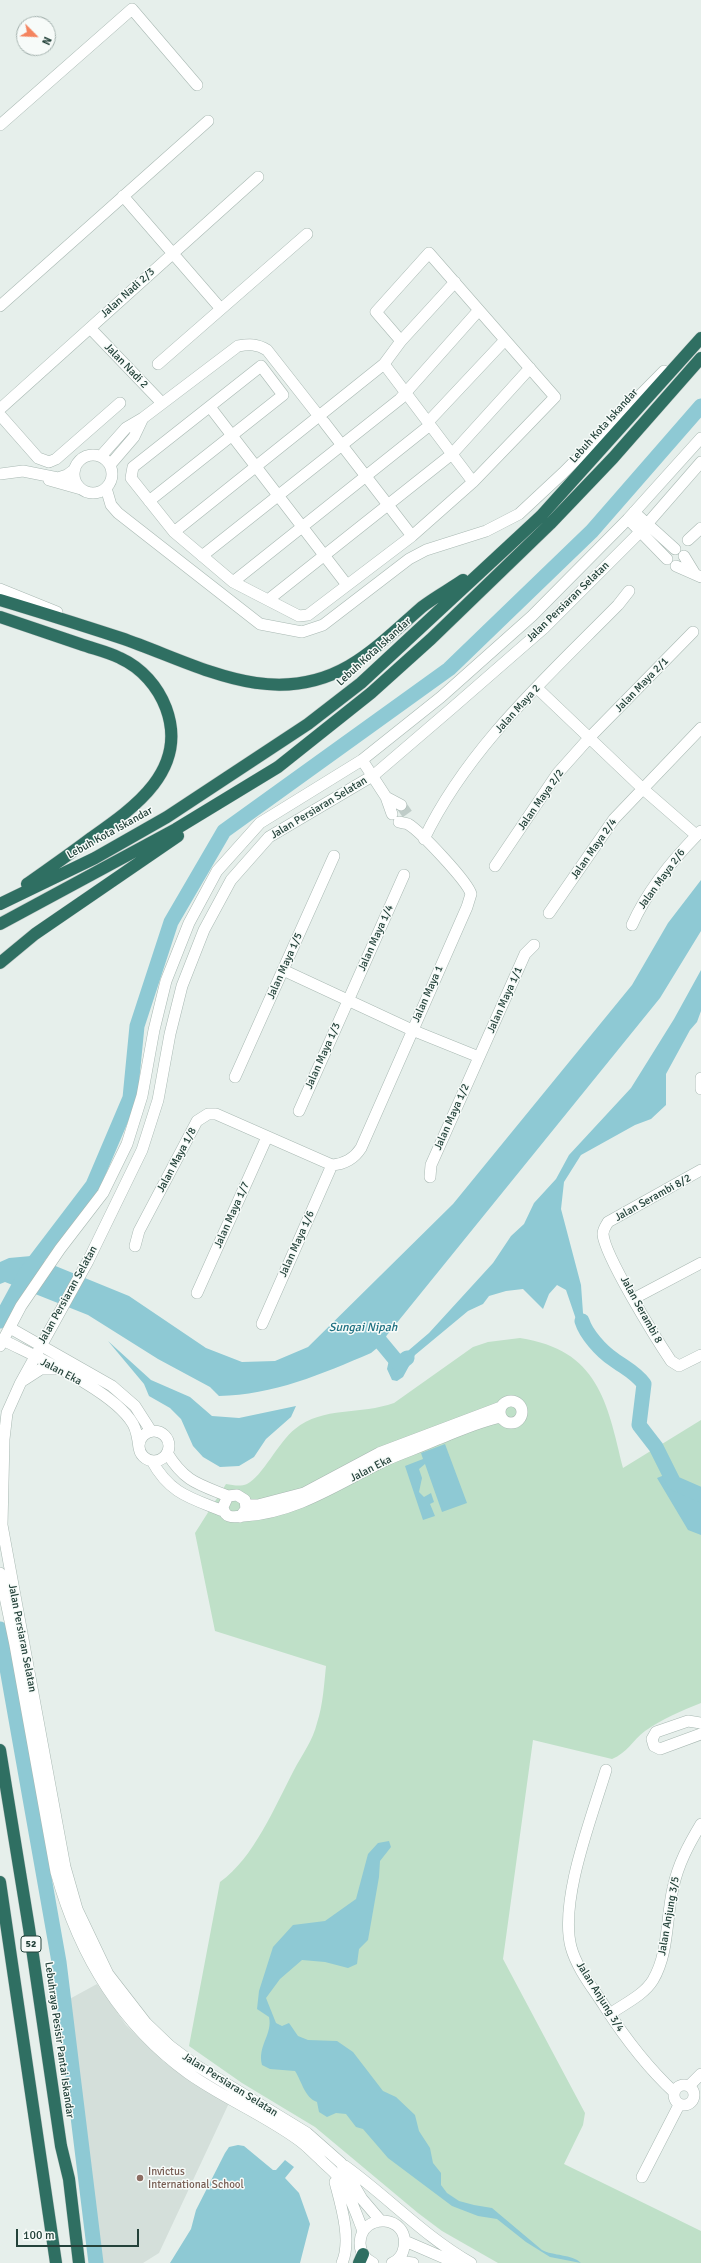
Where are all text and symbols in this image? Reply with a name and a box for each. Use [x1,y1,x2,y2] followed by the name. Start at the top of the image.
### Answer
[16,16,56,56] north arrow
[39,35,54,47] text: N
[98,265,158,321] street label: Jalan Nadi 2/3
[101,341,151,391] street label: Jalan Nadi 2
[567,386,641,466] street label: Lebuh Kota Iskandar
[524,559,612,645] street label: Jalan Persiaran Selatan
[334,615,414,689] street label: Lebuh Kota Iskandar
[612,655,672,715] street label: Jalan Maya 2/1
[493,682,543,736] street label: Jalan Maya 2
[515,767,567,833] street label: Jalan Maya 2/2
[268,774,370,842] street label: Jalan Persiaran Selatan
[65,804,155,862] street label: Lebuh Kota Iskandar
[568,816,620,882] street label: Jalan Maya 2/4
[636,846,688,912] street label: Jalan Maya 2/6
[355,903,397,973] street label: Jalan Maya 1/4
[264,931,306,1001] street label: Jalan Maya 1/5
[410,964,446,1024] street label: Jalan Maya 1
[484,965,526,1035] street label: Jalan Maya 1/1
[302,1021,344,1091] street label: Jalan Maya 1/3
[431,1082,473,1152] street label: Jalan Maya 1/2
[154,1125,200,1195] street label: Jalan Maya 1/8
[613,1172,693,1224] street label: Jalan Serambi 8/2
[211,1180,253,1250] street label: Jalan Maya 1/7
[276,1209,318,1279] street label: Jalan Maya 1/6
[36,1244,100,1346] street label: Jalan Persiaran Selatan
[617,1274,665,1346] street label: Jalan Serambi 8
[329,1321,397,1335] water label: Sungai Nipah
[38,1356,84,1388] street label: Jalan Eka
[348,1453,394,1485] street label: Jalan Eka
[5,1583,39,1693] street label: Jalan Persiaran Selatan
[656,1875,682,1957] street label: Jalan Anjung 3/5
[21,1936,41,1952] road number: 52
[573,1960,627,2034] street label: Jalan Anjung 3/4
[41,1961,77,2119] street label: Lebuhraya Pesisir Pantai Iskandar
[180,2050,280,2120] street label: Jalan Persiaran Selatan
[148,2165,244,2191] place label: Invictus International School
[135,2173,145,2183] marker: Invictus International School
[18,2221,141,2247] scale bar
[23,2228,55,2243] text: 100 m

